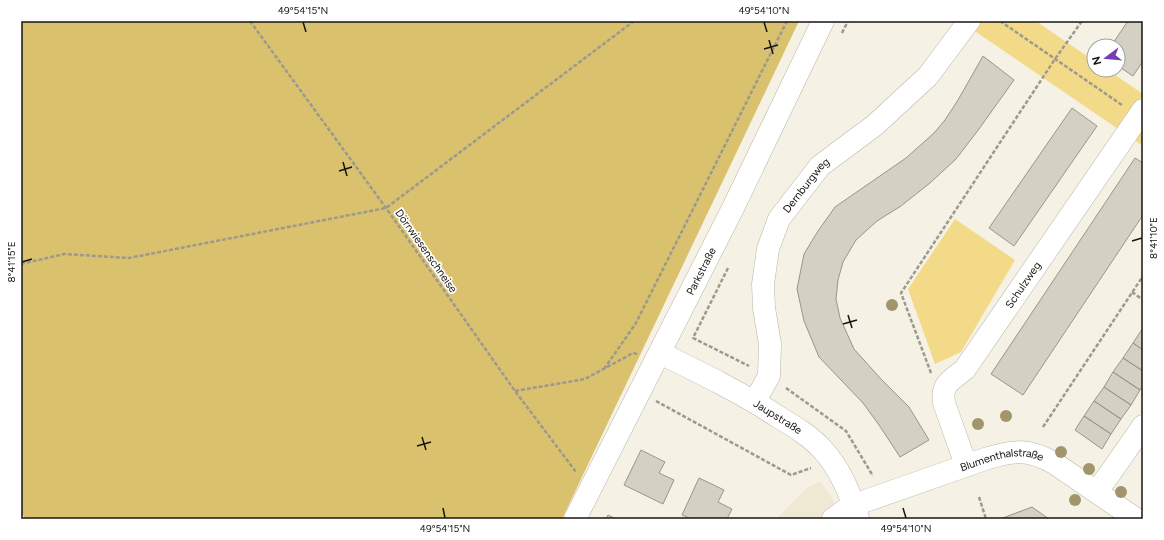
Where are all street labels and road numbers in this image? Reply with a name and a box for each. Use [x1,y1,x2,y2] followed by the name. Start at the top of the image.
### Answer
[780,155,832,215] street label: Dernburgweg
[392,207,460,295] street label: Dörrwiesenschneise
[683,245,718,297] street label: Parkstraße
[1002,259,1043,311] street label: Schulzweg
[751,397,805,437] street label: Jaupstraße
[958,446,1046,474] street label: Blumenthalstraße

